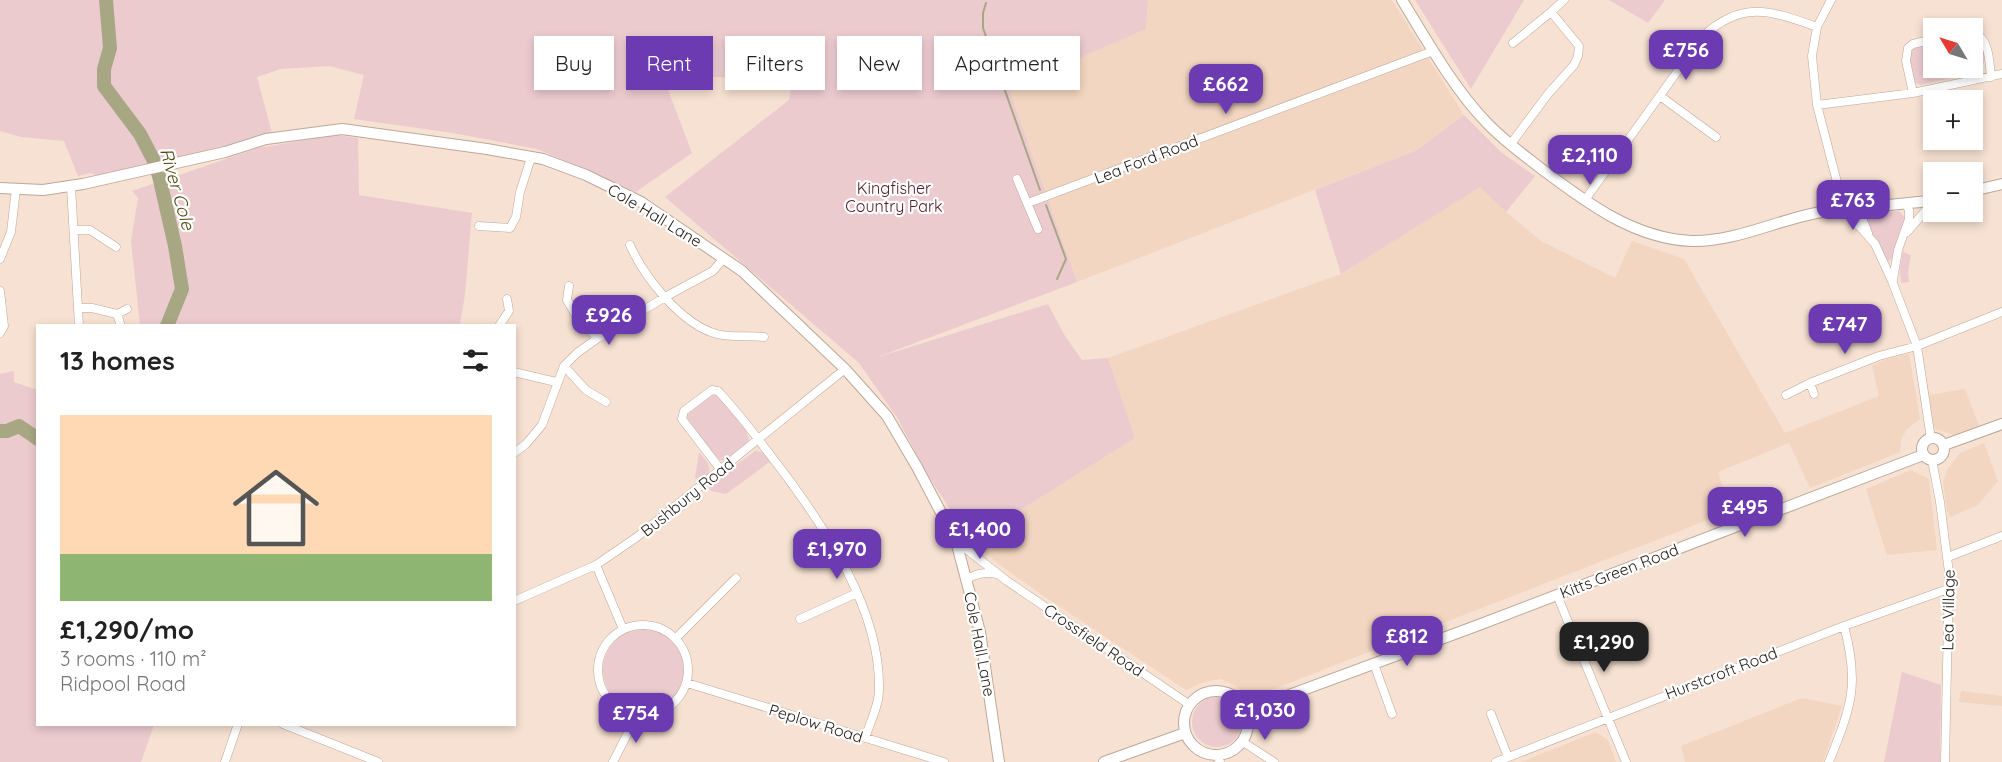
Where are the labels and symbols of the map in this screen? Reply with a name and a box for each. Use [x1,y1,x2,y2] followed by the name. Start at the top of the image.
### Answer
[1923,18,1983,78] north arrow
[1650,30,1722,81] pin: £756
[1190,64,1262,115] pin: £662
[1091,130,1201,188] street label: Lea Ford Road
[1541,135,1639,186] pin: £2,110
[155,145,200,233] water label: River Cole
[845,178,943,216] park label: Kingfisher Country Park
[604,179,706,251] street label: Cole Hall Lane
[1817,180,1889,231] pin: £763
[573,295,645,346] pin: £926
[1809,304,1881,355] pin: £747
[636,453,738,541] street label: Bushbury Road
[1709,487,1781,538] pin: £495
[931,509,1029,560] pin: £1,400
[788,529,886,580] pin: £1,970
[1557,539,1681,603] street label: Kitts Green Road
[1937,569,1959,651] street label: Lea Village
[960,590,1000,698] street label: Cole Hall Lane
[1040,599,1148,681] street label: Crossfield Road
[1371,616,1443,667] pin: £812
[1555,622,1653,673] pin: £1,290
[1662,642,1780,704] street label: Hurstcroft Road
[1216,690,1314,741] pin: £1,030
[600,693,672,744] pin: £754
[767,699,865,747] street label: Peplow Road

